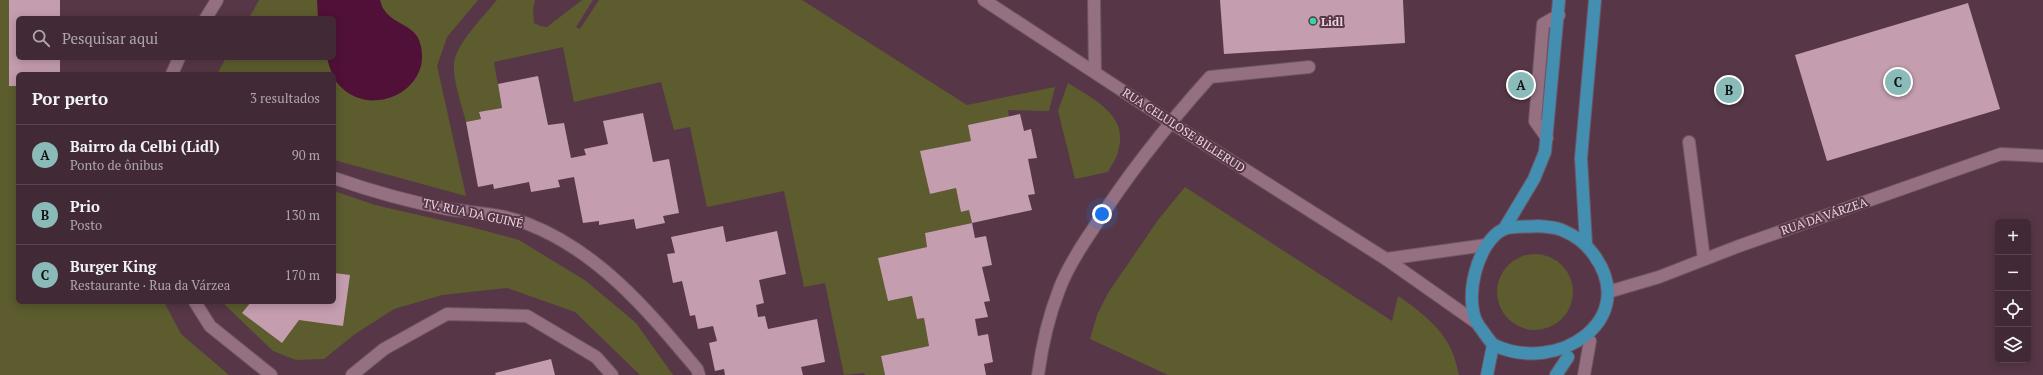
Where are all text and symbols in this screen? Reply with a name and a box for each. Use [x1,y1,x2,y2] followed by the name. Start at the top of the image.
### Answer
[1321,14,1343,29] place label: Lidl
[16,16,336,60] search box
[1308,16,1318,26] marker: Lidl
[30,27,52,49] icon: search
[62,28,158,48] text: Pesquisar aqui
[1885,67,1911,97] pin: C
[1508,70,1534,100] pin: A
[1716,75,1742,105] pin: B
[1120,85,1248,175] street label: RUA CELULOSE BILLERUD
[32,87,108,110] text: Por perto
[250,89,320,107] text: 3 resultados
[70,136,220,156] text: Bairro da Celbi (Lidl)
[40,146,50,164] text: A
[292,146,320,164] text: 90 m
[70,156,163,174] text: Ponto de ônibus
[1779,194,1870,238] street label: RUA DA VÁRZEA
[422,195,525,231] street label: TV. RUA DA GUINÉ
[70,196,100,216] text: Prio
[1092,204,1112,224] your location
[41,206,49,224] text: B
[285,206,320,224] text: 130 m
[70,216,102,234] text: Posto
[1995,219,2031,363] map controls
[1995,219,2031,255] button: +
[1995,255,2031,291] button: −
[70,256,156,276] text: Burger King
[41,266,49,284] text: C
[285,266,320,284] text: 170 m
[70,276,230,294] text: Restaurante · Rua da Várzea
[1995,291,2031,327] button: locate
[1995,327,2031,363] button: layers

